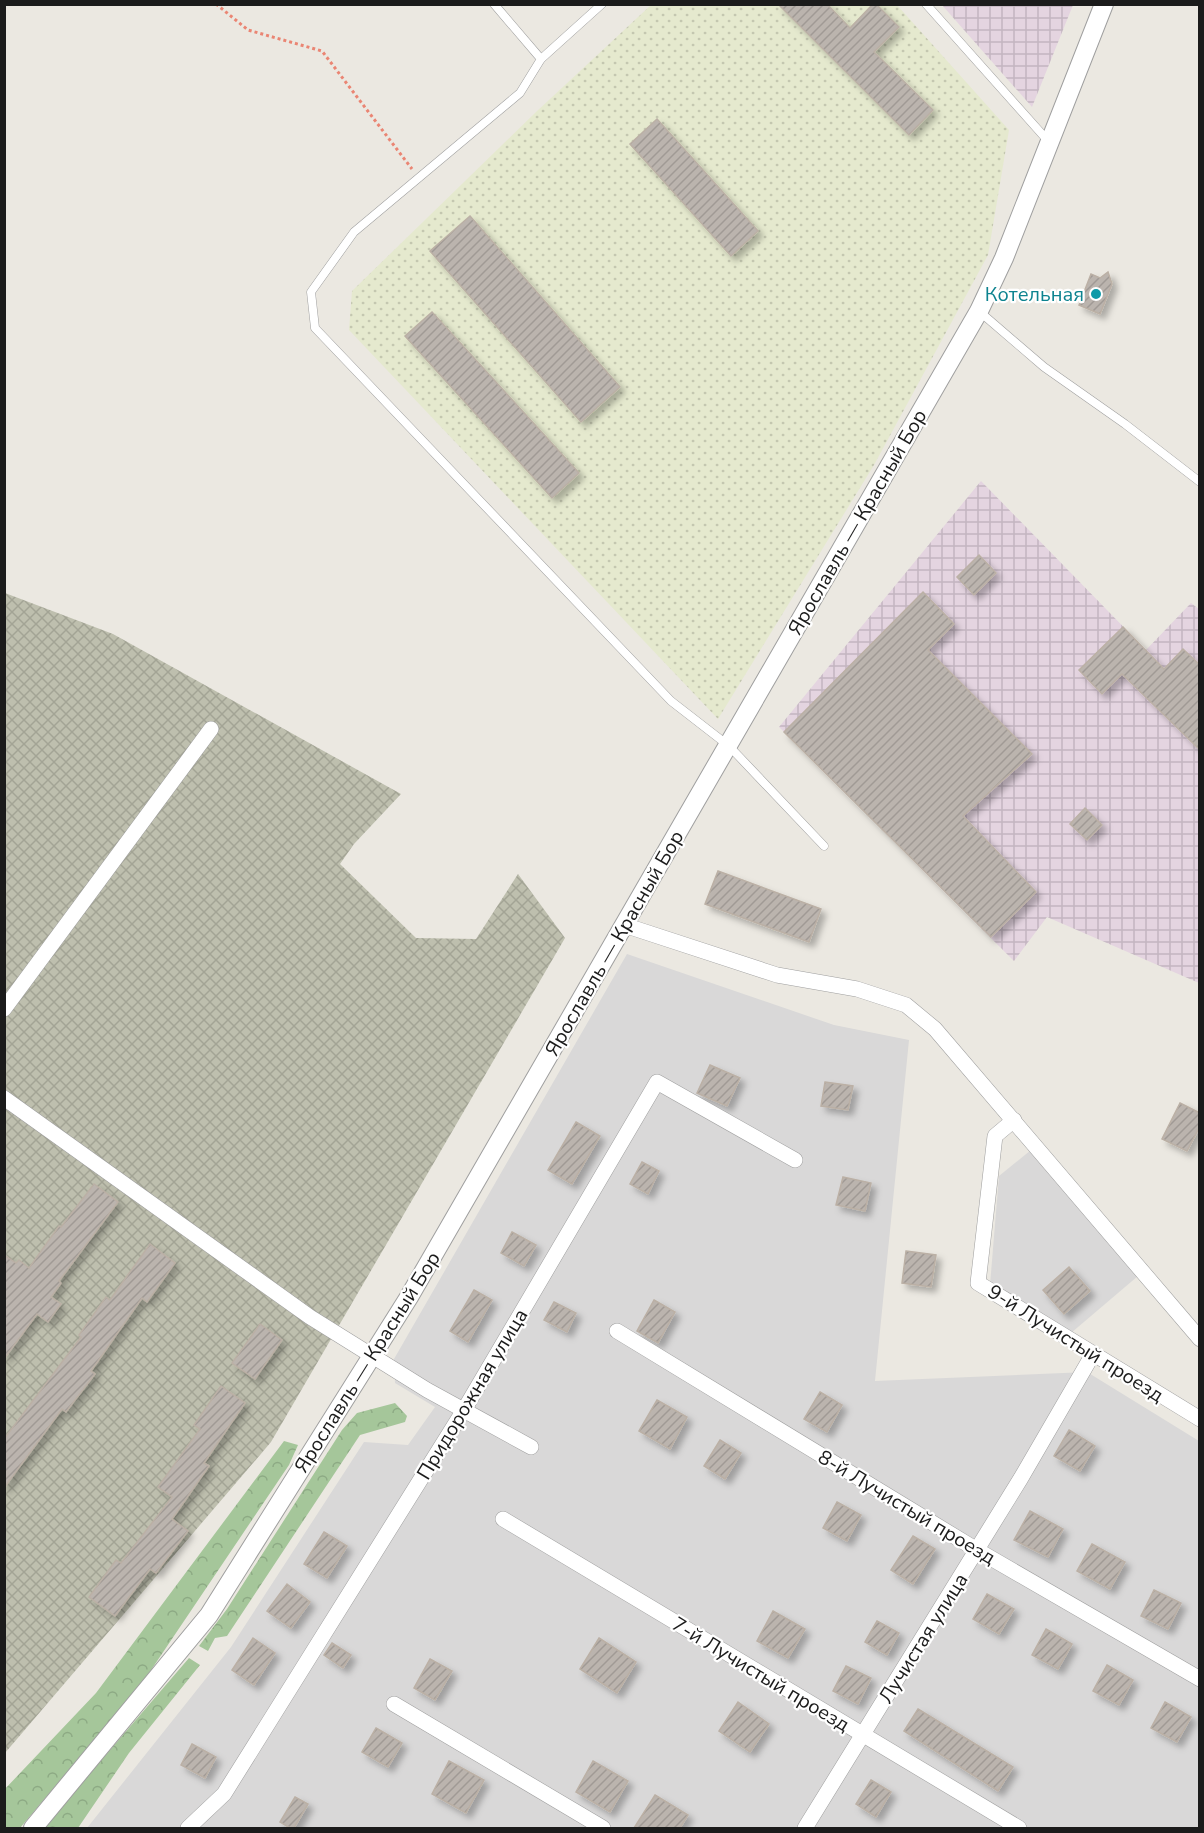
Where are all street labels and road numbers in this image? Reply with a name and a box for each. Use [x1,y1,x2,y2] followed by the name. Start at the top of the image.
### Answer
[782,405,933,640] street label: Ярославль — Красный Бор
[539,826,690,1061] street label: Ярославль — Красный Бор
[288,1246,447,1478] street label: Ярославль — Красный Бор
[983,1278,1169,1409] street label: 9-й Лучистый проезд
[411,1304,534,1485] street label: Придорожная улица
[813,1444,1001,1571] street label: 8-й Лучистый проезд
[873,1568,974,1709] street label: Лучистая улица
[667,1611,855,1738] street label: 7-й Лучистый проезд

